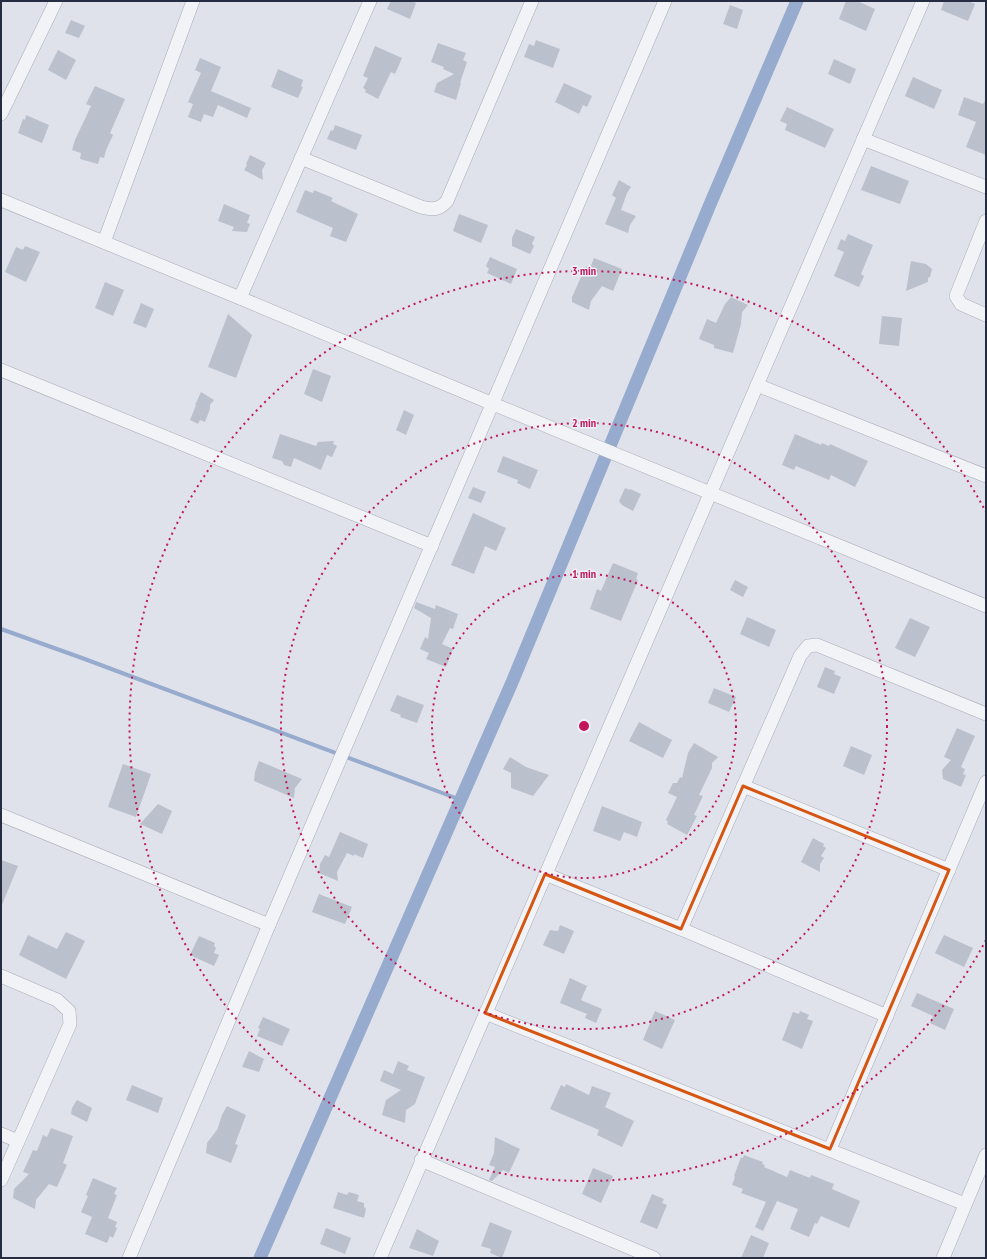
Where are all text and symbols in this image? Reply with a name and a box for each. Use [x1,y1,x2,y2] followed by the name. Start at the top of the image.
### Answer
[572,263,596,278] text: 3 min
[572,415,596,430] text: 2 min
[572,566,596,581] text: 1 min
[577,719,591,733] centre of rings

